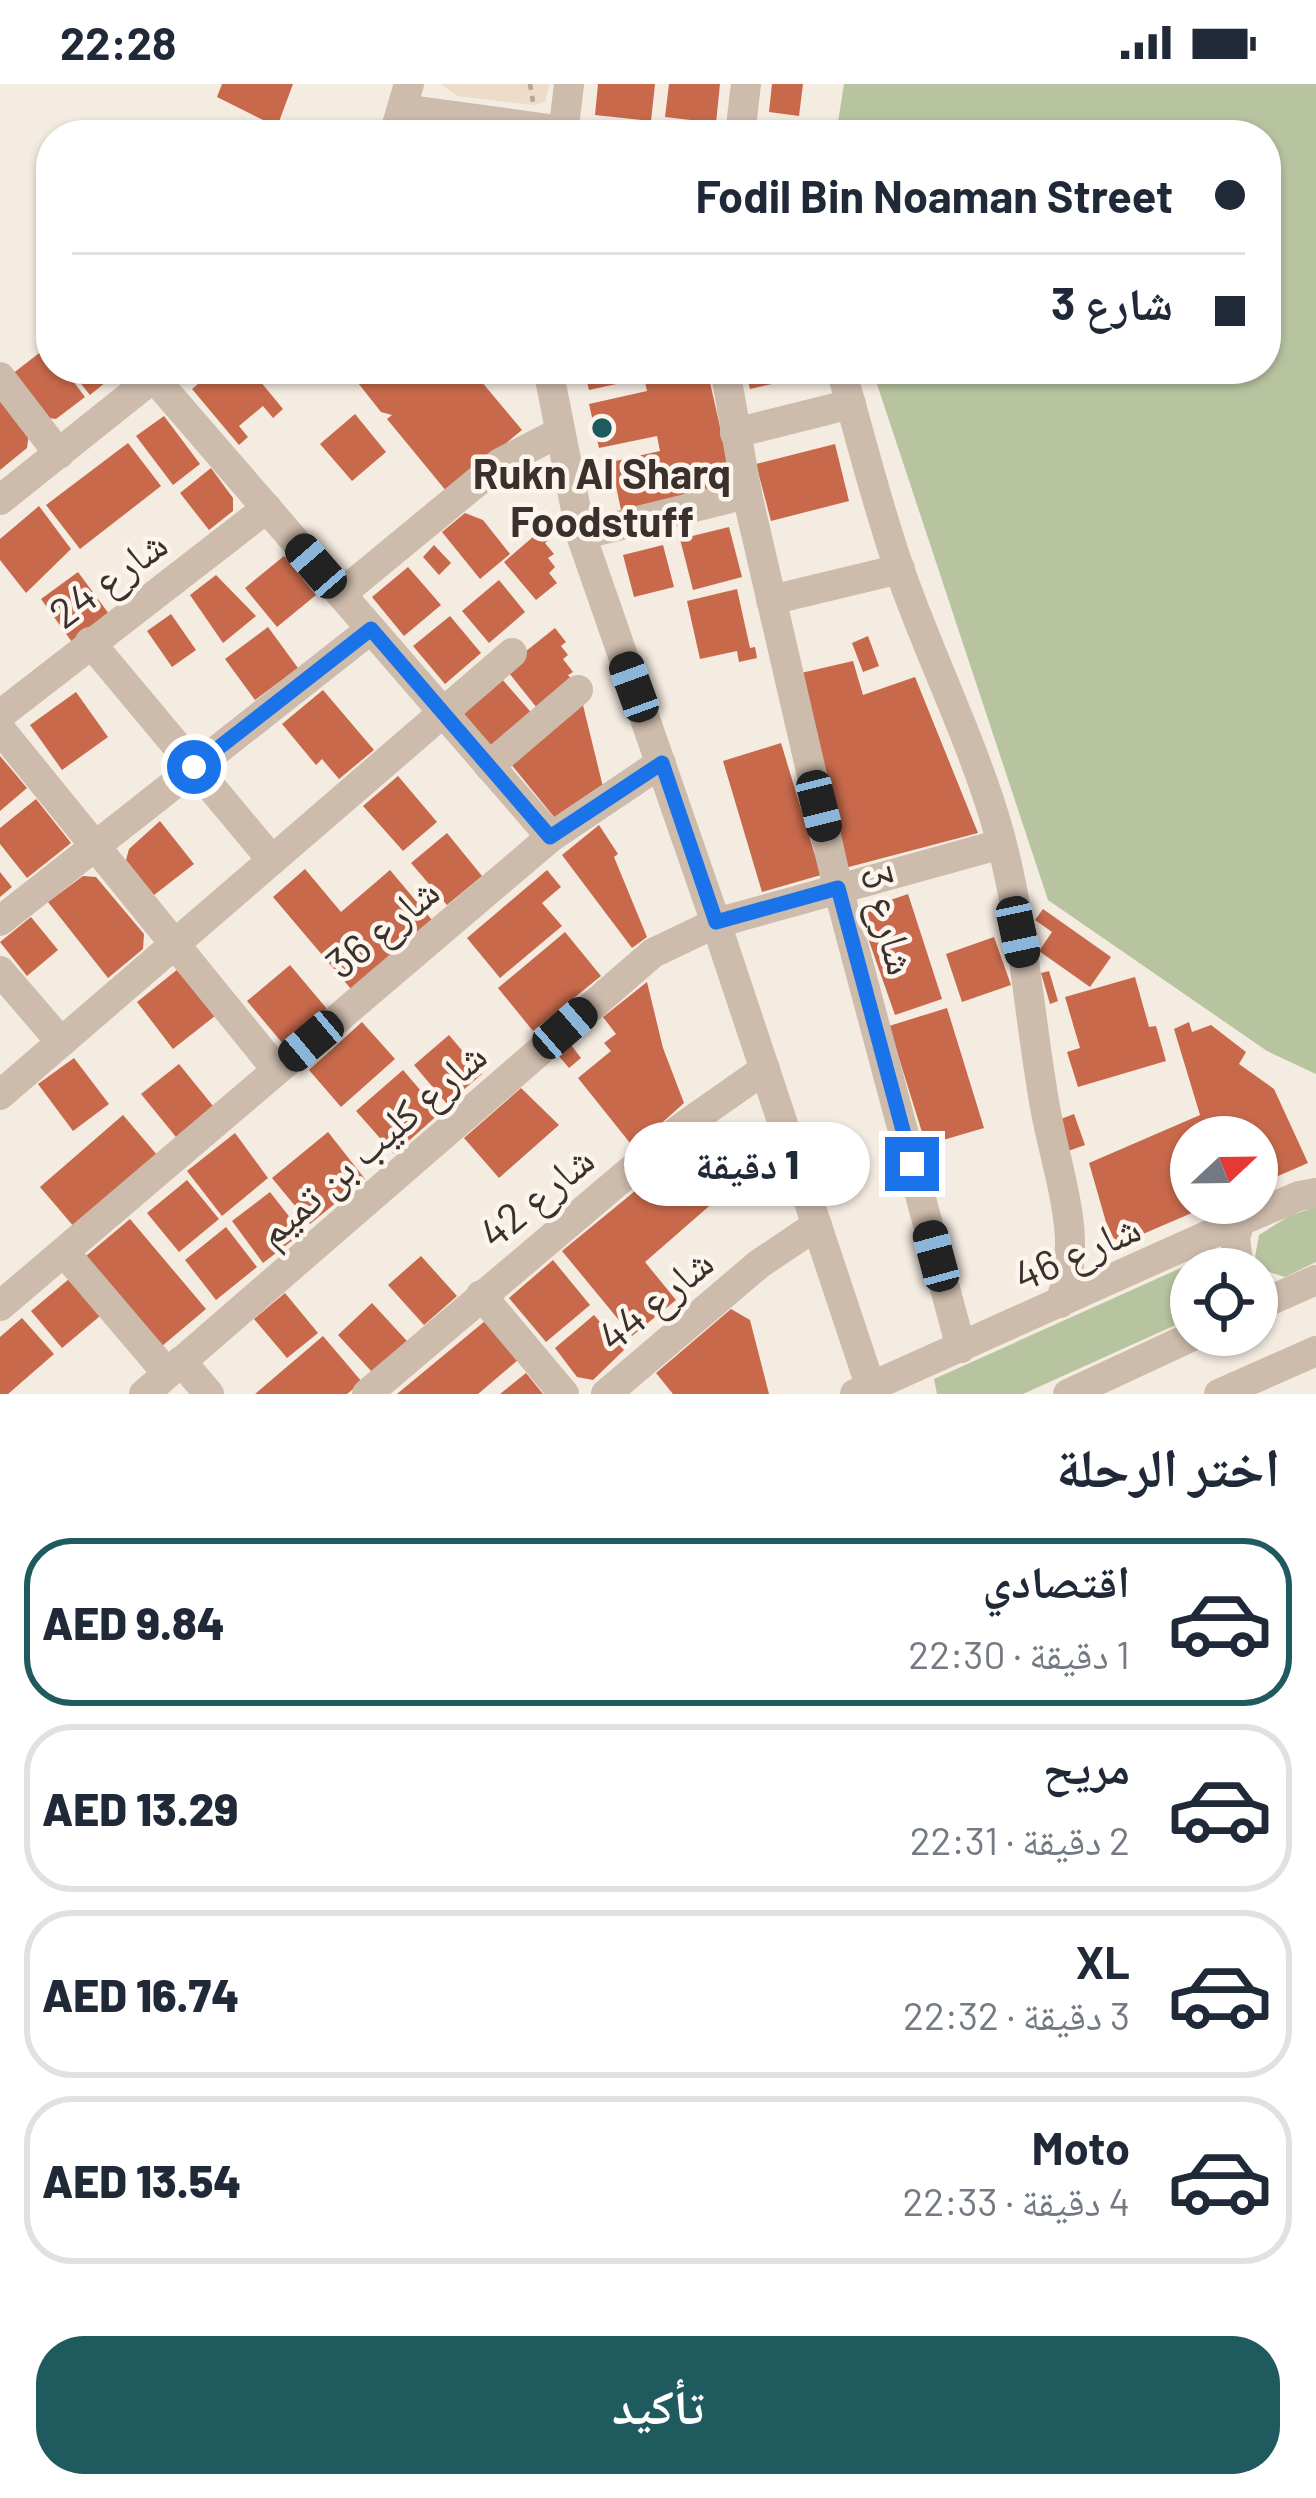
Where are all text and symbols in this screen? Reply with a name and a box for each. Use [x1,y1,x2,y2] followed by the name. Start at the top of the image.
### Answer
[60,15,176,69] text: 22:28
[696,168,1173,222] text: Fodil Bin Noaman Street
[1051,275,1173,329] text: شارع 3
[589,415,615,441] marker: Rukn Al Sharq Foodstuff
[473,447,731,545] place label: Rukn Al Sharq Foodstuff
[38,517,178,640] street label: شارع 24
[279,527,353,605] car
[605,647,663,727] car
[167,740,221,794] route start
[793,767,845,845] car
[849,860,929,981] street label: شارع 3
[315,865,450,990] street label: شارع 36
[993,893,1043,971] car
[526,991,604,1065] car
[272,1004,350,1078] car
[245,1029,498,1259] street label: شارع كليب بن تميم
[1170,1116,1278,1224] north arrow
[1170,1116,1278,1356] map controls
[624,1122,870,1206] callout: 1 دقيقة
[468,1133,605,1260] street label: شارع 42
[885,1137,939,1191] route end
[695,1140,799,1187] text: 1 دقيقة
[1005,1200,1149,1304] street label: شارع 46
[909,1217,963,1295] car
[586,1236,724,1363] street label: شارع 44
[1170,1248,1278,1356] button: locate
[1056,1433,1280,1498] text: اختر الرحلة
[983,1553,1130,1607] text: اقتصادي
[1166,1568,1274,1676] icon: car
[42,1595,225,1649] text: AED 9.84
[908,1630,1130,1677] text: 1 دقيقة · 22:30
[1043,1739,1130,1793] text: مريح
[1166,1754,1274,1862] icon: car
[42,1781,238,1835] text: AED 13.29
[910,1816,1130,1863] text: 2 دقيقة · 22:31
[1076,1934,1130,1988] text: XL
[1166,1940,1274,2048] icon: car
[42,1967,239,2021] text: AED 16.74
[903,1991,1130,2038] text: 3 دقيقة · 22:32
[1032,2120,1130,2174] text: Moto
[1166,2126,1274,2234] icon: car
[42,2153,241,2207] text: AED 13.54
[902,2177,1130,2224] text: 4 دقيقة · 22:33
[36,2336,1280,2474] button: تأكيد

